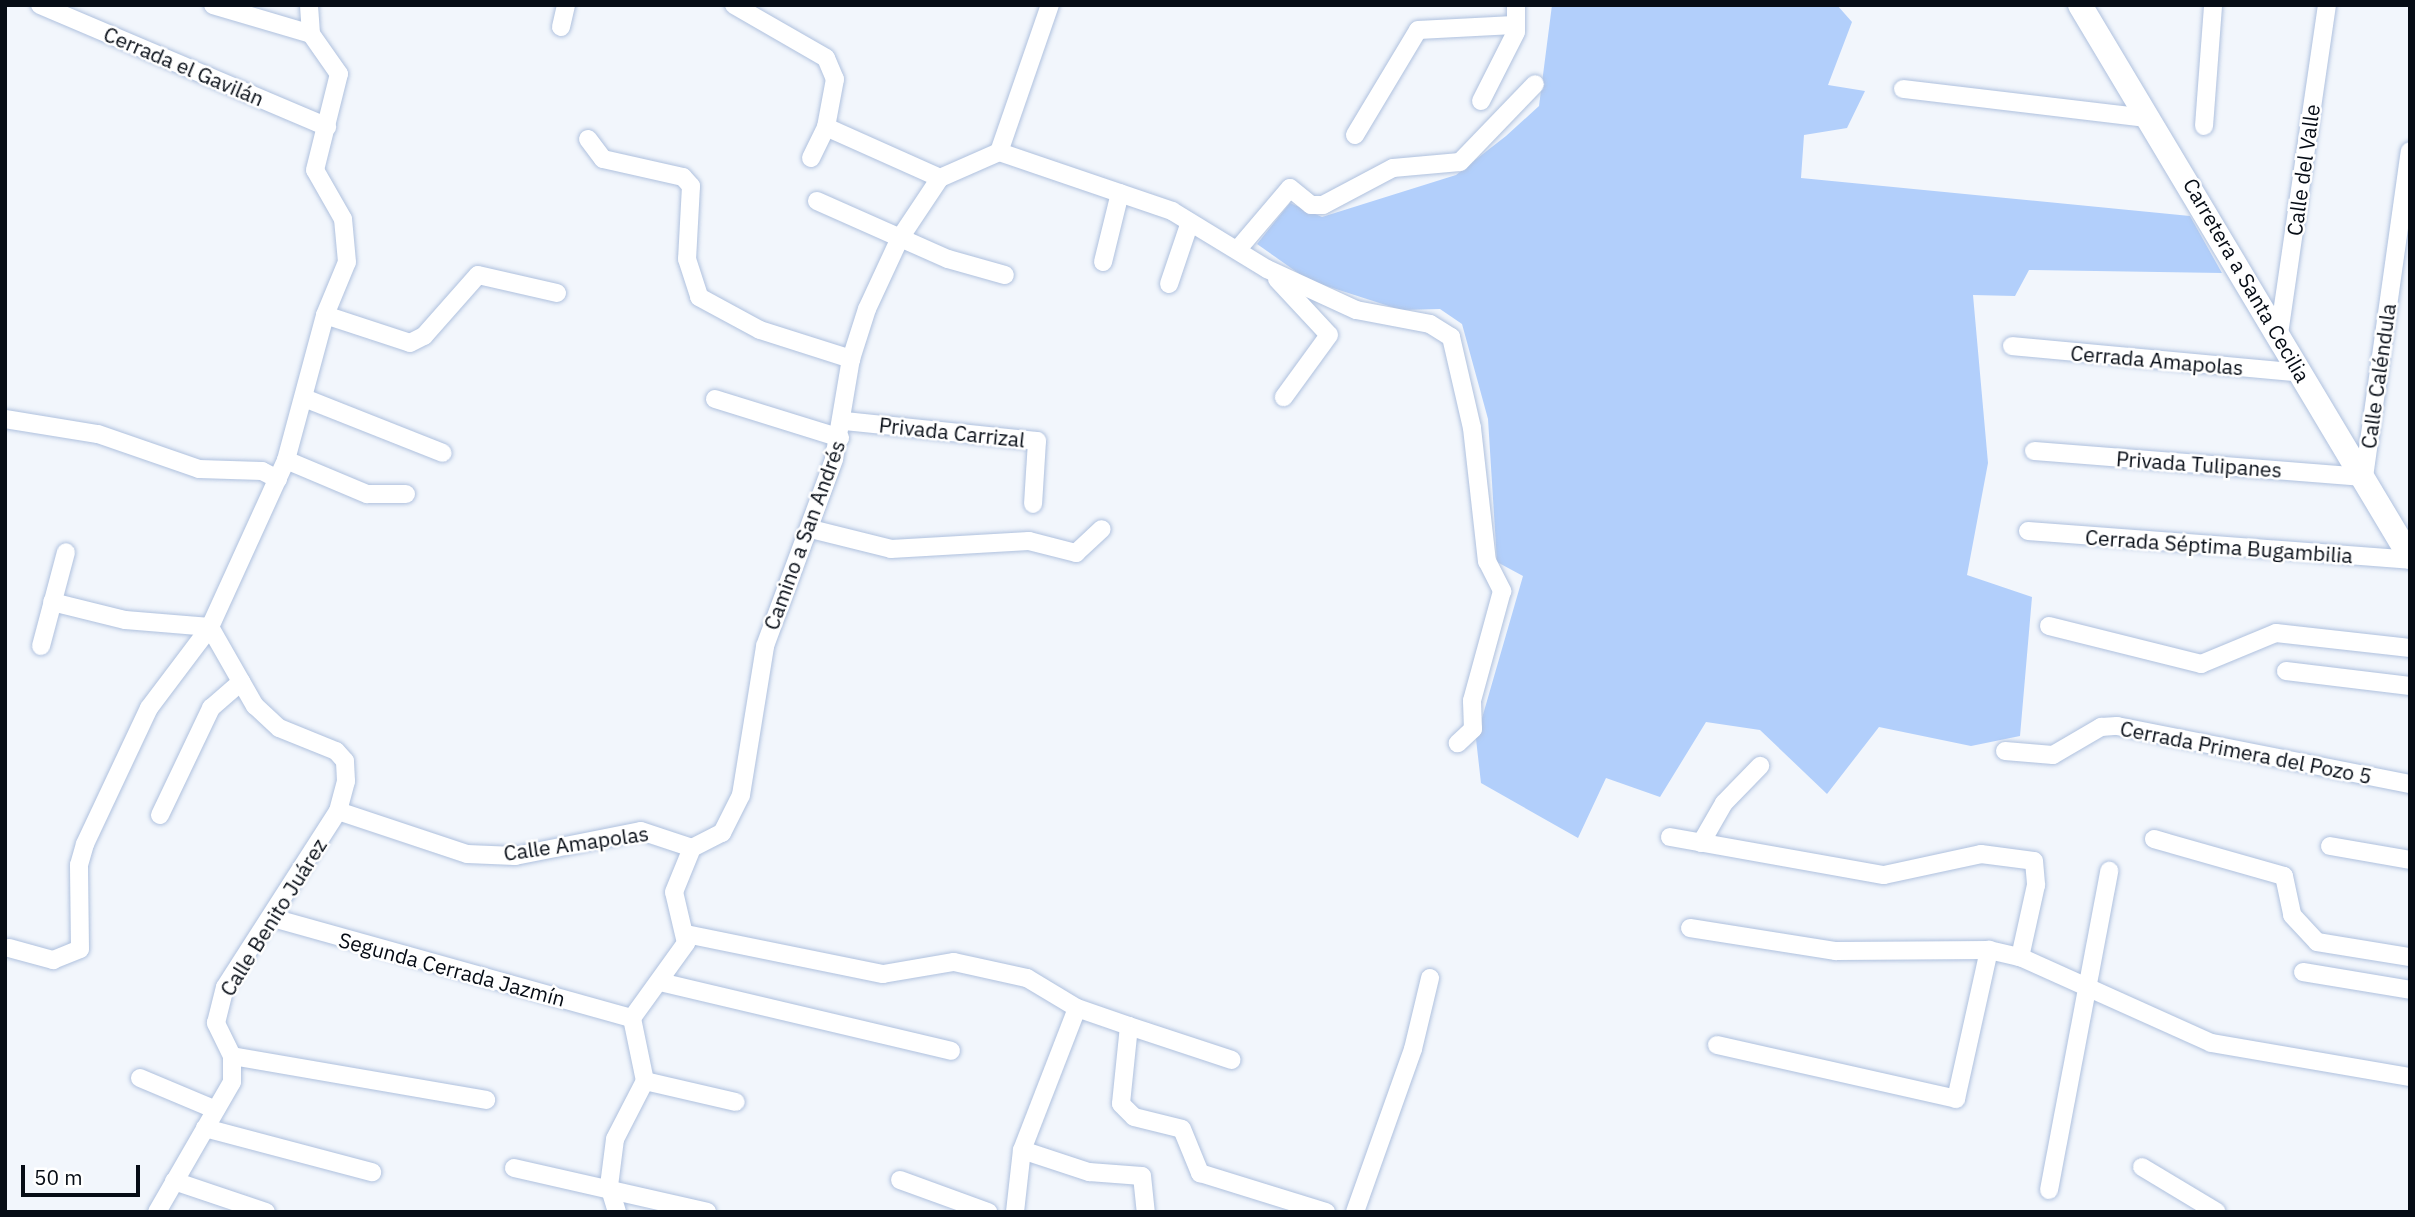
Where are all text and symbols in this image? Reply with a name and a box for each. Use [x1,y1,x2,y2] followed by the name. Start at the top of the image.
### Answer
[100,21,268,111] street label: Cerrada el Gavilán
[2281,103,2325,237] street label: Calle del Valle
[2178,174,2316,386] street label: Carretera a Santa Cecilia
[2355,302,2401,450] street label: Calle Caléndula
[2069,340,2245,380] street label: Cerrada Amapolas
[878,412,1026,452] street label: Privada Carrizal
[758,437,850,633] street label: Camino a San Andrés
[2115,446,2283,482] street label: Privada Tulipanes
[2084,524,2354,568] street label: Cerrada Séptima Bugambilia
[2118,715,2374,789] street label: Cerrada Primera del Pozo 5
[502,820,650,866] street label: Calle Amapolas
[214,834,332,1000] street label: Calle Benito Juárez
[336,927,568,1011] street label: Segunda Cerrada Jazmín
[24,1150,144,1194] scale bar
[34,1163,83,1191] text: 50 m

